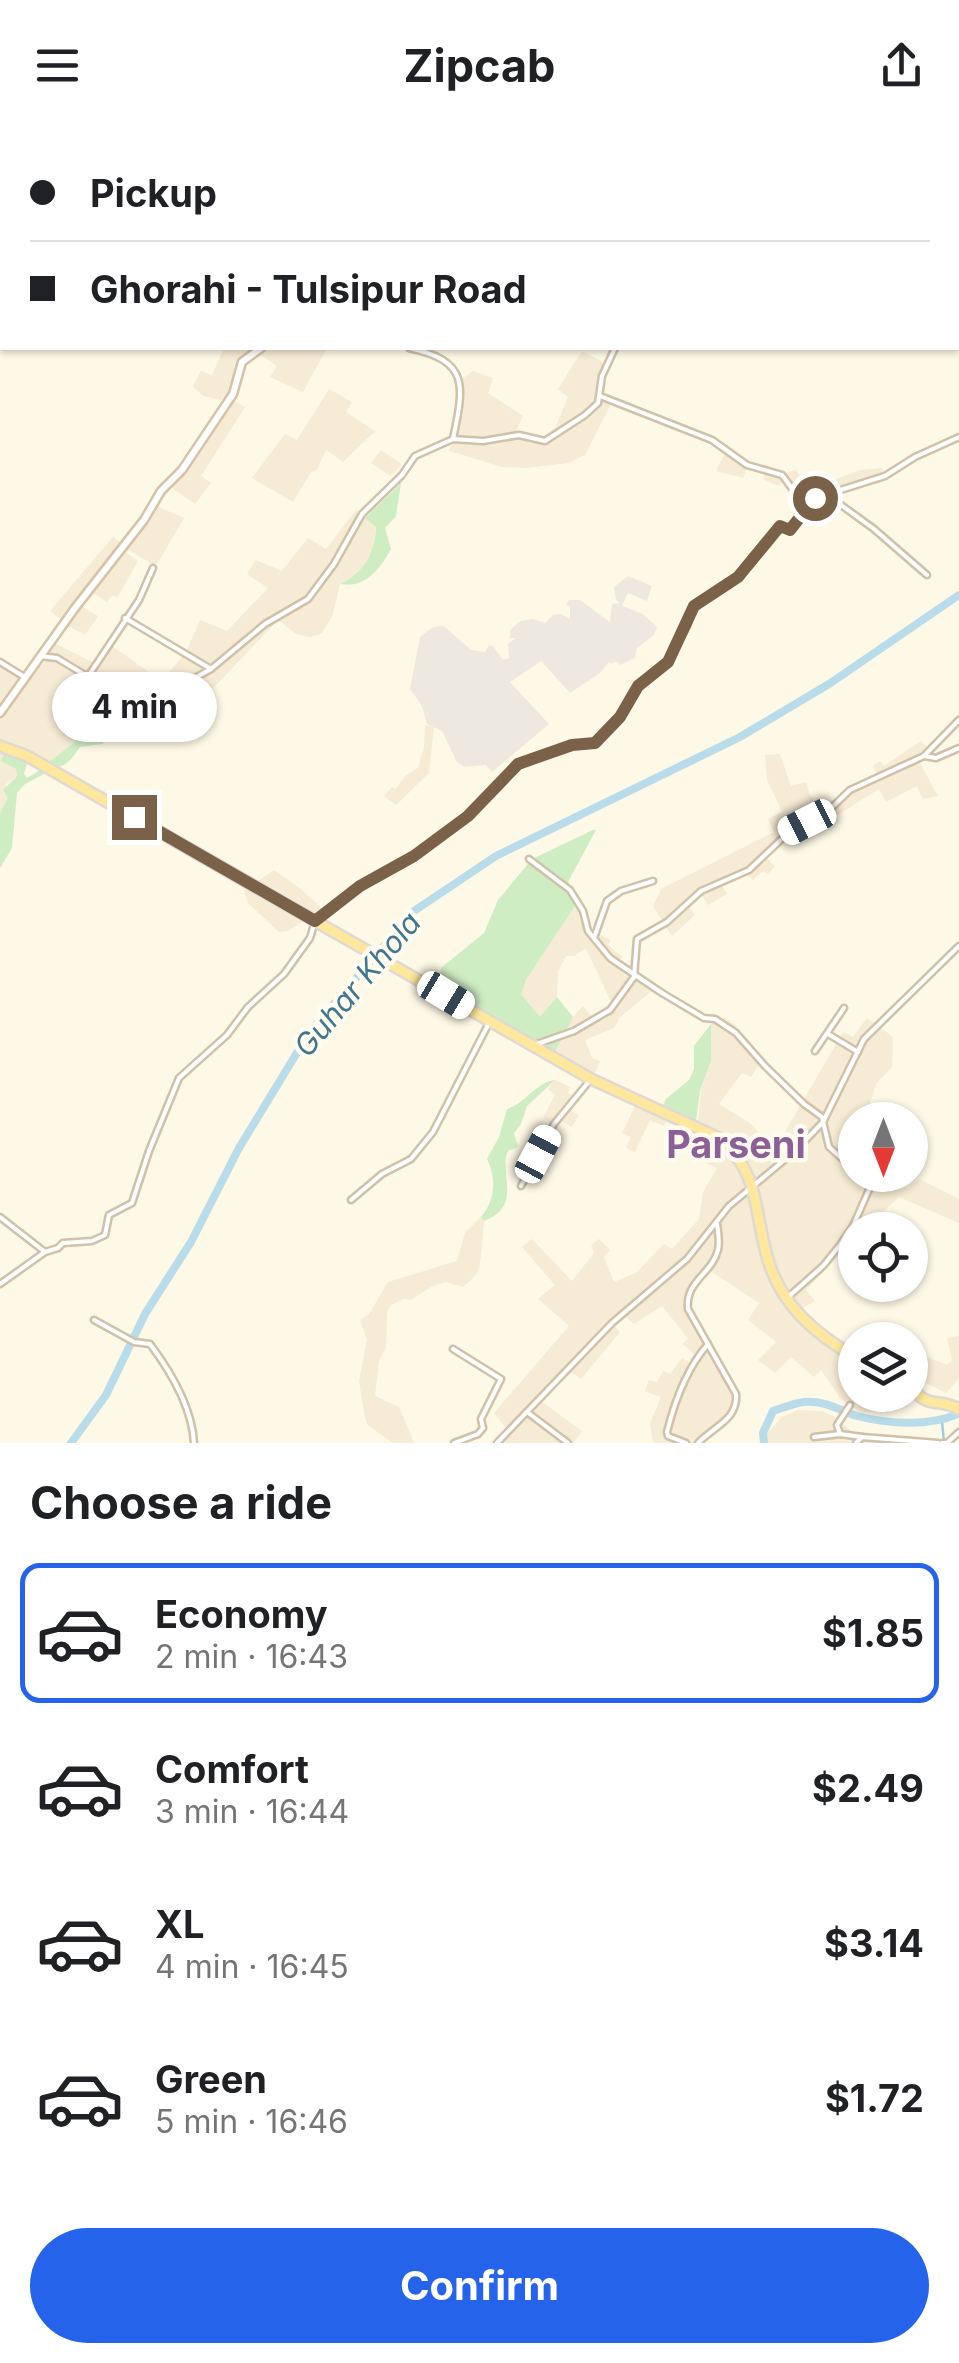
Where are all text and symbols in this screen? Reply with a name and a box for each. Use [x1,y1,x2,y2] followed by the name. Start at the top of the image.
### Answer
[30,38,85,93] icon: menu
[404,38,555,93] text: Zipcab
[874,38,929,93] icon: share
[90,170,217,216] text: Pickup
[90,266,527,312] text: Ghorahi - Tulsipur Road
[793,476,838,521] route start
[52,672,216,742] callout: 4 min
[91,687,178,726] text: 4 min
[112,795,157,840] route end
[773,795,841,849] car
[286,904,428,1064] water label: Guhar Khola
[413,967,479,1023] car
[838,1102,928,1192] north arrow
[838,1102,928,1412] map controls
[511,1120,565,1188] car
[666,1121,806,1167] district label: Parseni
[838,1212,928,1302] button: locate
[838,1322,928,1412] button: layers
[30,1475,332,1530] text: Choose a ride
[35,1588,125,1678] icon: car
[155,1591,328,1637] text: Economy
[822,1610,924,1656] text: $1.85
[155,1637,348,1676] text: 2 min · 16:43
[35,1743,125,1833] icon: car
[155,1746,309,1792] text: Comfort
[812,1765,924,1811] text: $2.49
[155,1792,349,1831] text: 3 min · 16:44
[35,1898,125,1988] icon: car
[155,1901,205,1947] text: XL
[824,1920,924,1966] text: $3.14
[155,1947,349,1986] text: 4 min · 16:45
[35,2053,125,2143] icon: car
[155,2056,267,2102] text: Green
[825,2075,924,2121] text: $1.72
[155,2102,348,2141] text: 5 min · 16:46
[30,2228,929,2343] button: Confirm

